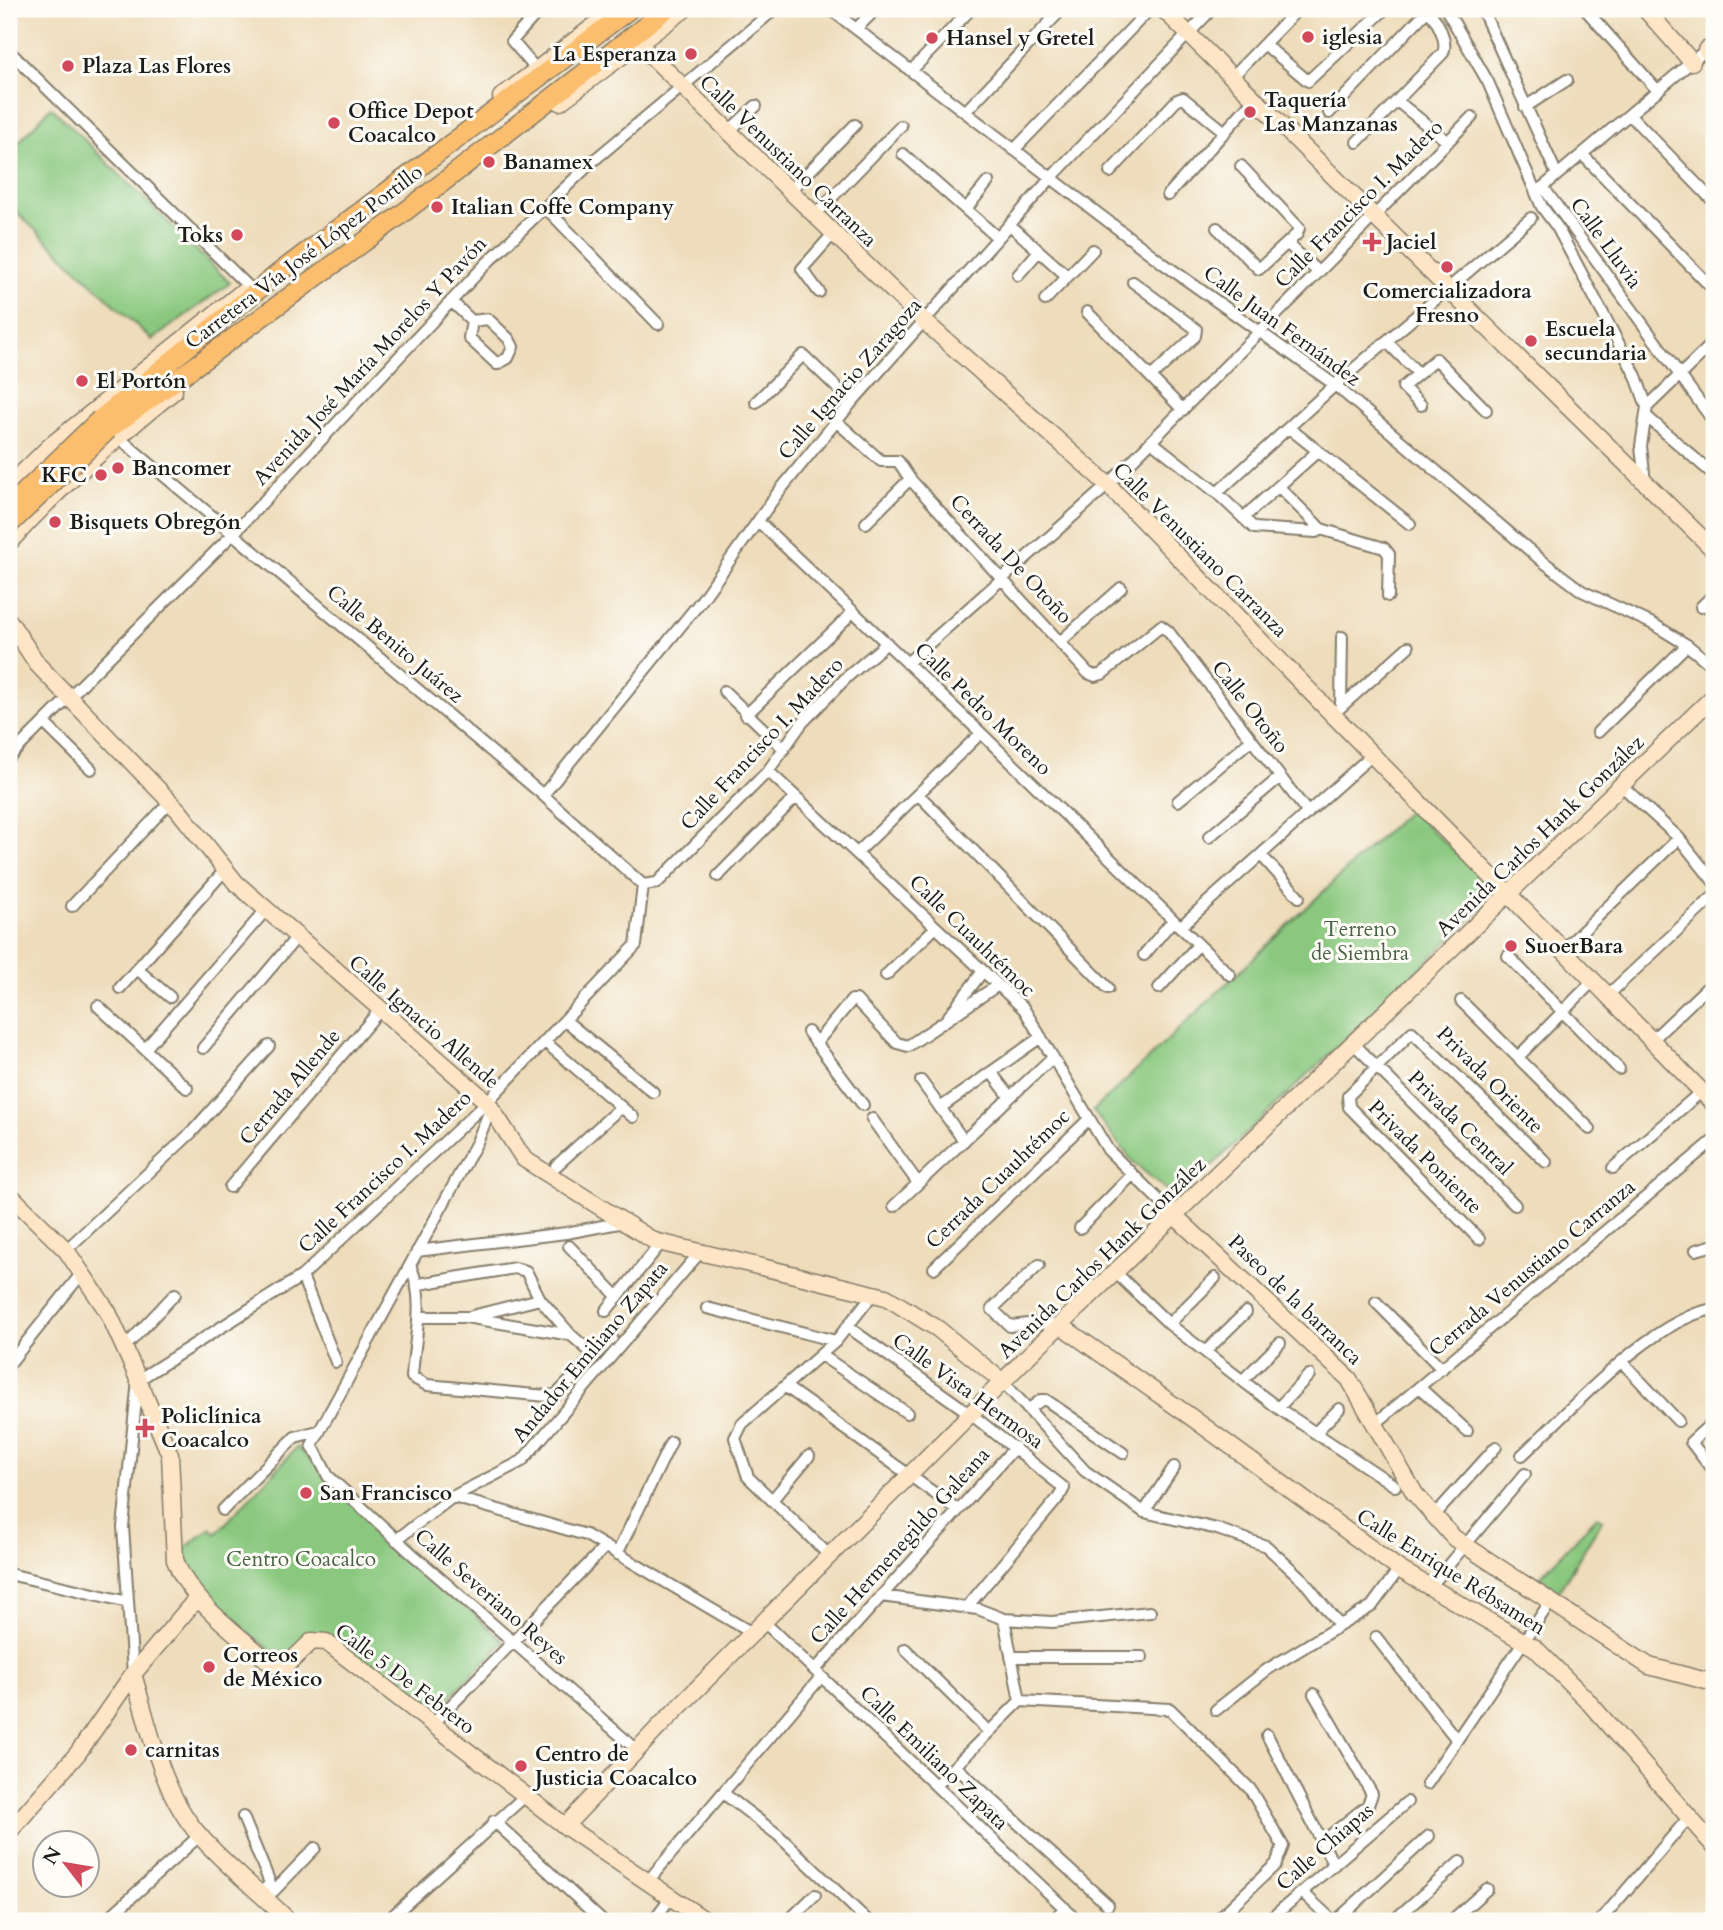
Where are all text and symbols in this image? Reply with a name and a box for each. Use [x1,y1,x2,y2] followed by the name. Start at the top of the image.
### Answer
[1322,23,1383,52] place label: iglesia
[946,24,1094,53] place label: Hansel y Gretel
[1300,29,1316,45] marker: iglesia
[924,30,940,46] marker: Hansel y Gretel
[552,40,678,69] place label: La Esperanza
[683,46,699,62] marker: La Esperanza
[82,52,231,81] place label: Plaza Las Flores
[60,58,76,74] marker: Plaza Las Flores
[693,68,883,254] street label: Calle Venustiano Carranza
[1264,86,1398,139] place label: Taquería Las Manzanas
[348,97,474,150] place label: Office Depot Coacalco
[1242,104,1258,120] marker: Taquería Las Manzanas
[1268,113,1450,295] street label: Calle Francisco I. Madero
[326,115,342,131] marker: Office Depot Coacalco
[503,148,594,177] place label: Banamex
[481,154,497,170] marker: Banamex
[179,158,429,356] street label: Carretera Vía José López Portillo
[1563,192,1649,294] street label: Calle Lluvia
[451,193,674,222] place label: Italian Coffe Company
[429,199,445,215] marker: Italian Coffe Company
[177,221,223,250] place label: Toks
[229,227,245,243] marker: Toks
[1383,228,1436,257] place label: Jaciel
[247,230,494,492] street label: Avenida José María Morelos Y Pavón
[1364,234,1380,250] marker: Jaciel
[1197,259,1367,393] street label: Calle Juan Fernández
[1439,259,1455,275] marker: Comercializadora Fresno
[1362,277,1532,330] place label: Comercializadora Fresno
[772,292,928,466] street label: Calle Ignacio Zaragoza
[1545,315,1648,368] place label: Escuela secundaria
[1523,333,1539,349] marker: Escuela secundaria
[96,367,187,396] place label: El Portón
[74,373,90,389] marker: El Portón
[132,454,231,483] place label: Bancomer
[1106,456,1294,644] street label: Calle Venustiano Carranza
[110,460,126,476] marker: Bancomer
[41,461,87,490] place label: KFC
[93,467,109,483] marker: KFC
[943,488,1079,630] street label: Cerrada De Otoño
[69,508,242,537] place label: Bisquets Obregón
[47,514,63,530] marker: Bisquets Obregón
[320,578,470,710] street label: Calle Benito Juárez
[908,636,1058,782] street label: Calle Pedro Moreno
[674,651,850,837] street label: Calle Francisco I. Madero
[1205,655,1295,759] street label: Calle Otoño
[1430,728,1651,943] street label: Avenida Carlos Hank González
[902,868,1042,1004] street label: Calle Cuauhtémoc
[1311,915,1409,968] park label: Terreno de Siembra
[1525,932,1624,961] place label: SuoerBara
[1503,938,1519,954] marker: SuoerBara
[342,948,506,1096] street label: Calle Ignacio Allende
[1430,1020,1550,1140] street label: Privada Oriente
[233,1023,347,1151] street label: Cerrada Allende
[1401,1064,1519,1182] street label: Privada Central
[292,1084,478,1260] street label: Calle Francisco I. Madero
[1361,1093,1489,1221] street label: Privada Poniente
[919,1102,1077,1256] street label: Cerrada Cuauhtémoc
[992,1150,1213,1365] street label: Avenida Carlos Hank González
[1422,1173,1642,1363] street label: Cerrada Venustiano Carranza
[1221,1228,1369,1372] street label: Paseo de la barranca
[505,1255,675,1449] street label: Andador Emiliano Zapata
[886,1326,1050,1456] street label: Calle Vista Hermosa
[161,1402,262,1455] place label: Policlínica Coacalco
[135,1418,155,1438] marker: Policlínica Coacalco
[803,1441,997,1651] street label: Calle Hermenegildo Galeana
[320,1479,452,1508] place label: San Francisco
[298,1485,314,1501] marker: San Francisco
[1351,1502,1551,1642] street label: Calle Enrique Rébsamen
[408,1522,574,1672] street label: Calle Severiano Reyes
[226,1545,376,1574] park label: Centro Coacalco
[329,1617,481,1741] street label: Calle 5 De Febrero
[223,1641,322,1694] place label: Correos de México
[201,1659,217,1675] marker: Correos de México
[853,1679,1015,1837] street label: Calle Emiliano Zapata
[145,1736,220,1765] place label: carnitas
[532,1740,697,1793] place label: Centro de Justicia Coacalco
[123,1742,139,1758] marker: carnitas
[513,1758,529,1774] marker: Centro de Justicia Coacalco
[1270,1796,1380,1898] street label: Calle Chiapas
[32,1828,102,1898] north arrow
[37,1842,68,1870] text: N

